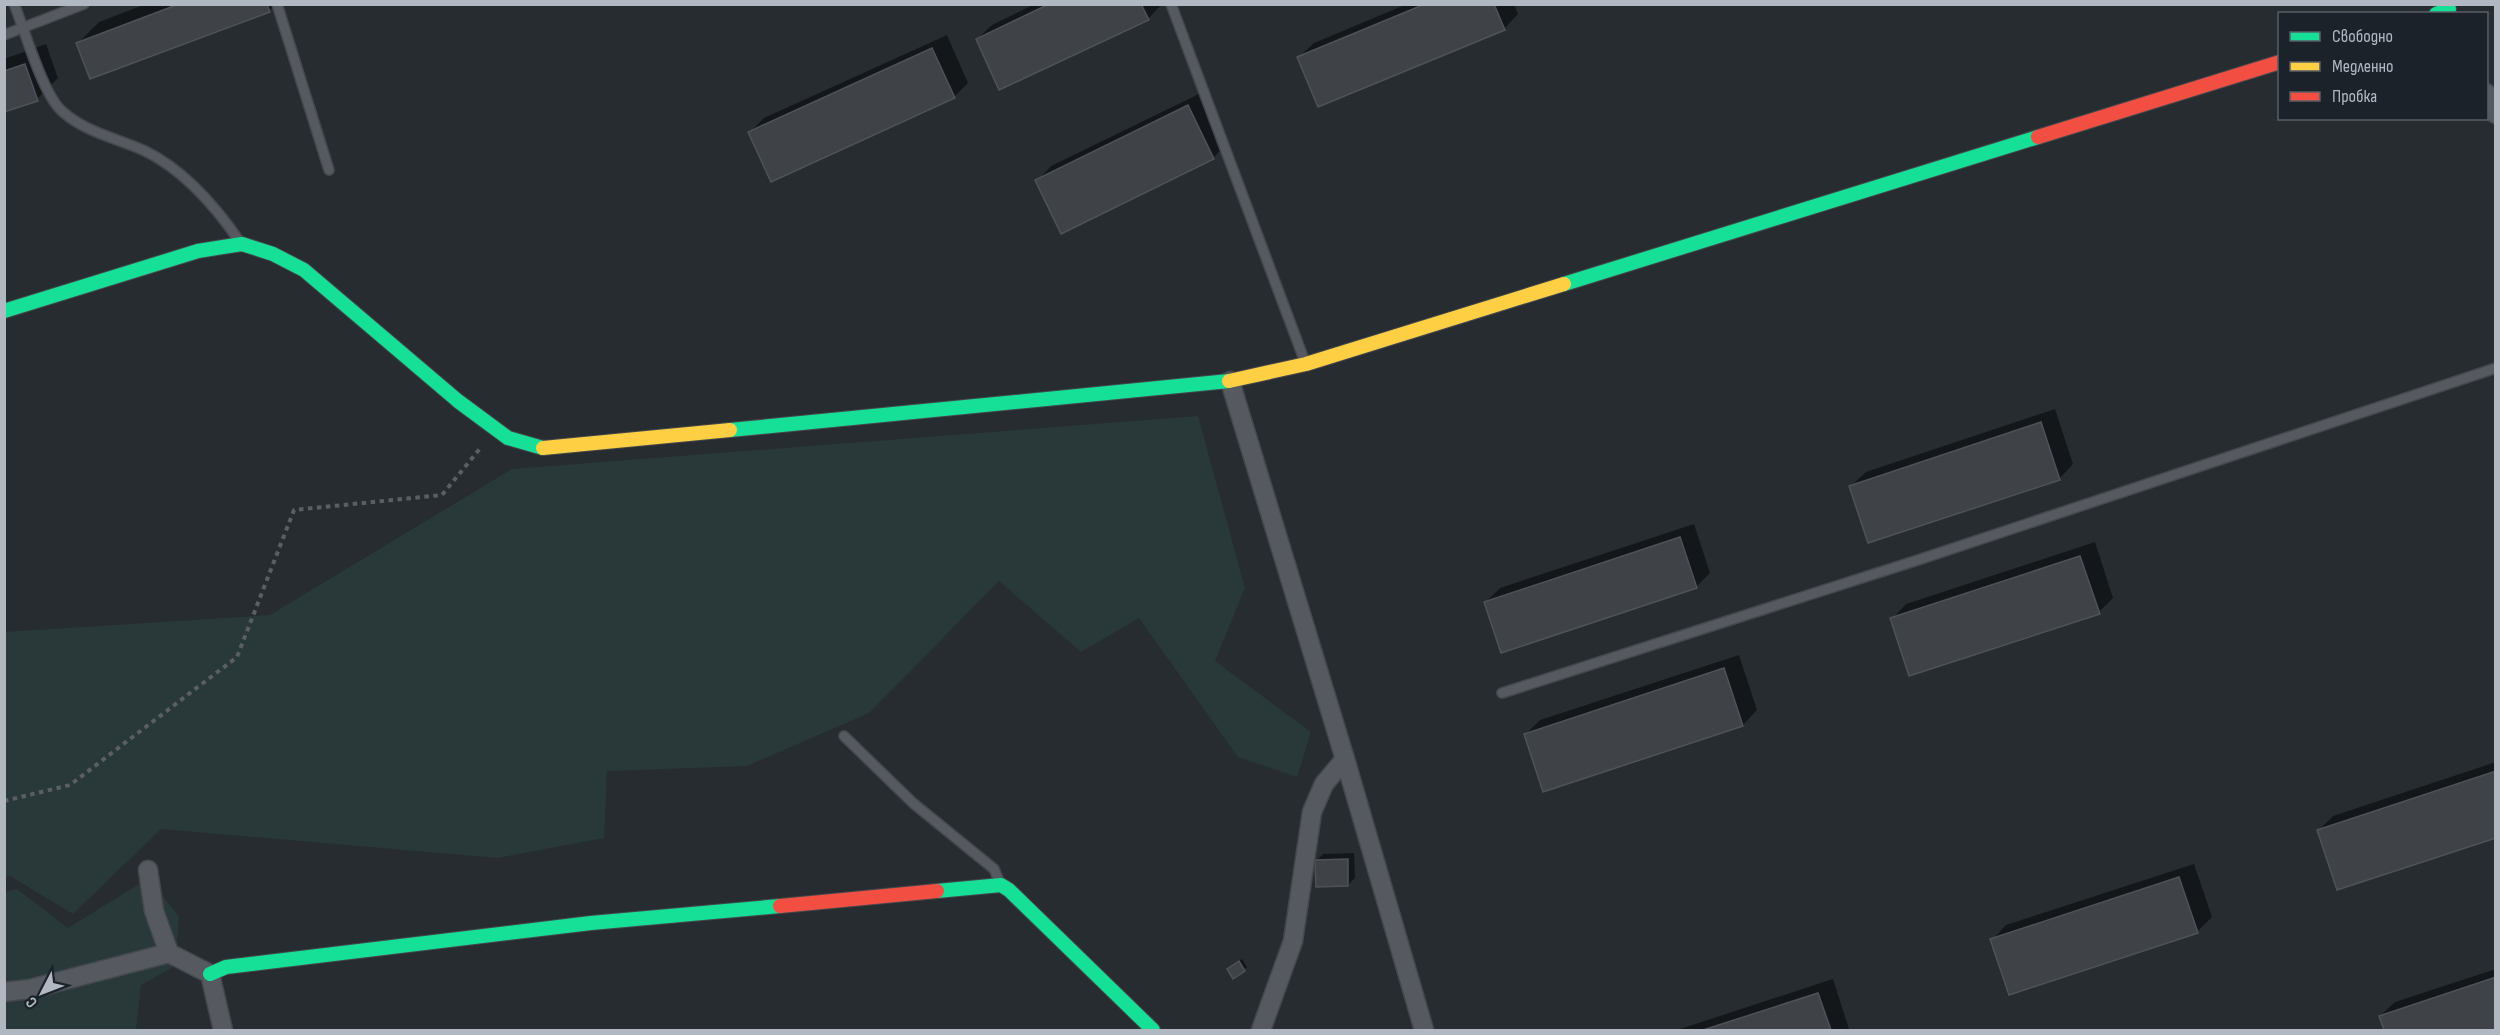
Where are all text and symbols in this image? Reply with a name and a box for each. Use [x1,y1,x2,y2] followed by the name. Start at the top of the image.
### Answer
[2278,12,2488,120] legend
[2332,26,2393,47] text: Свободно
[2332,56,2394,77] text: Медленно
[2332,86,2377,107] text: Пробка
[12,963,72,1023] north arrow
[22,993,42,1011] text: С

